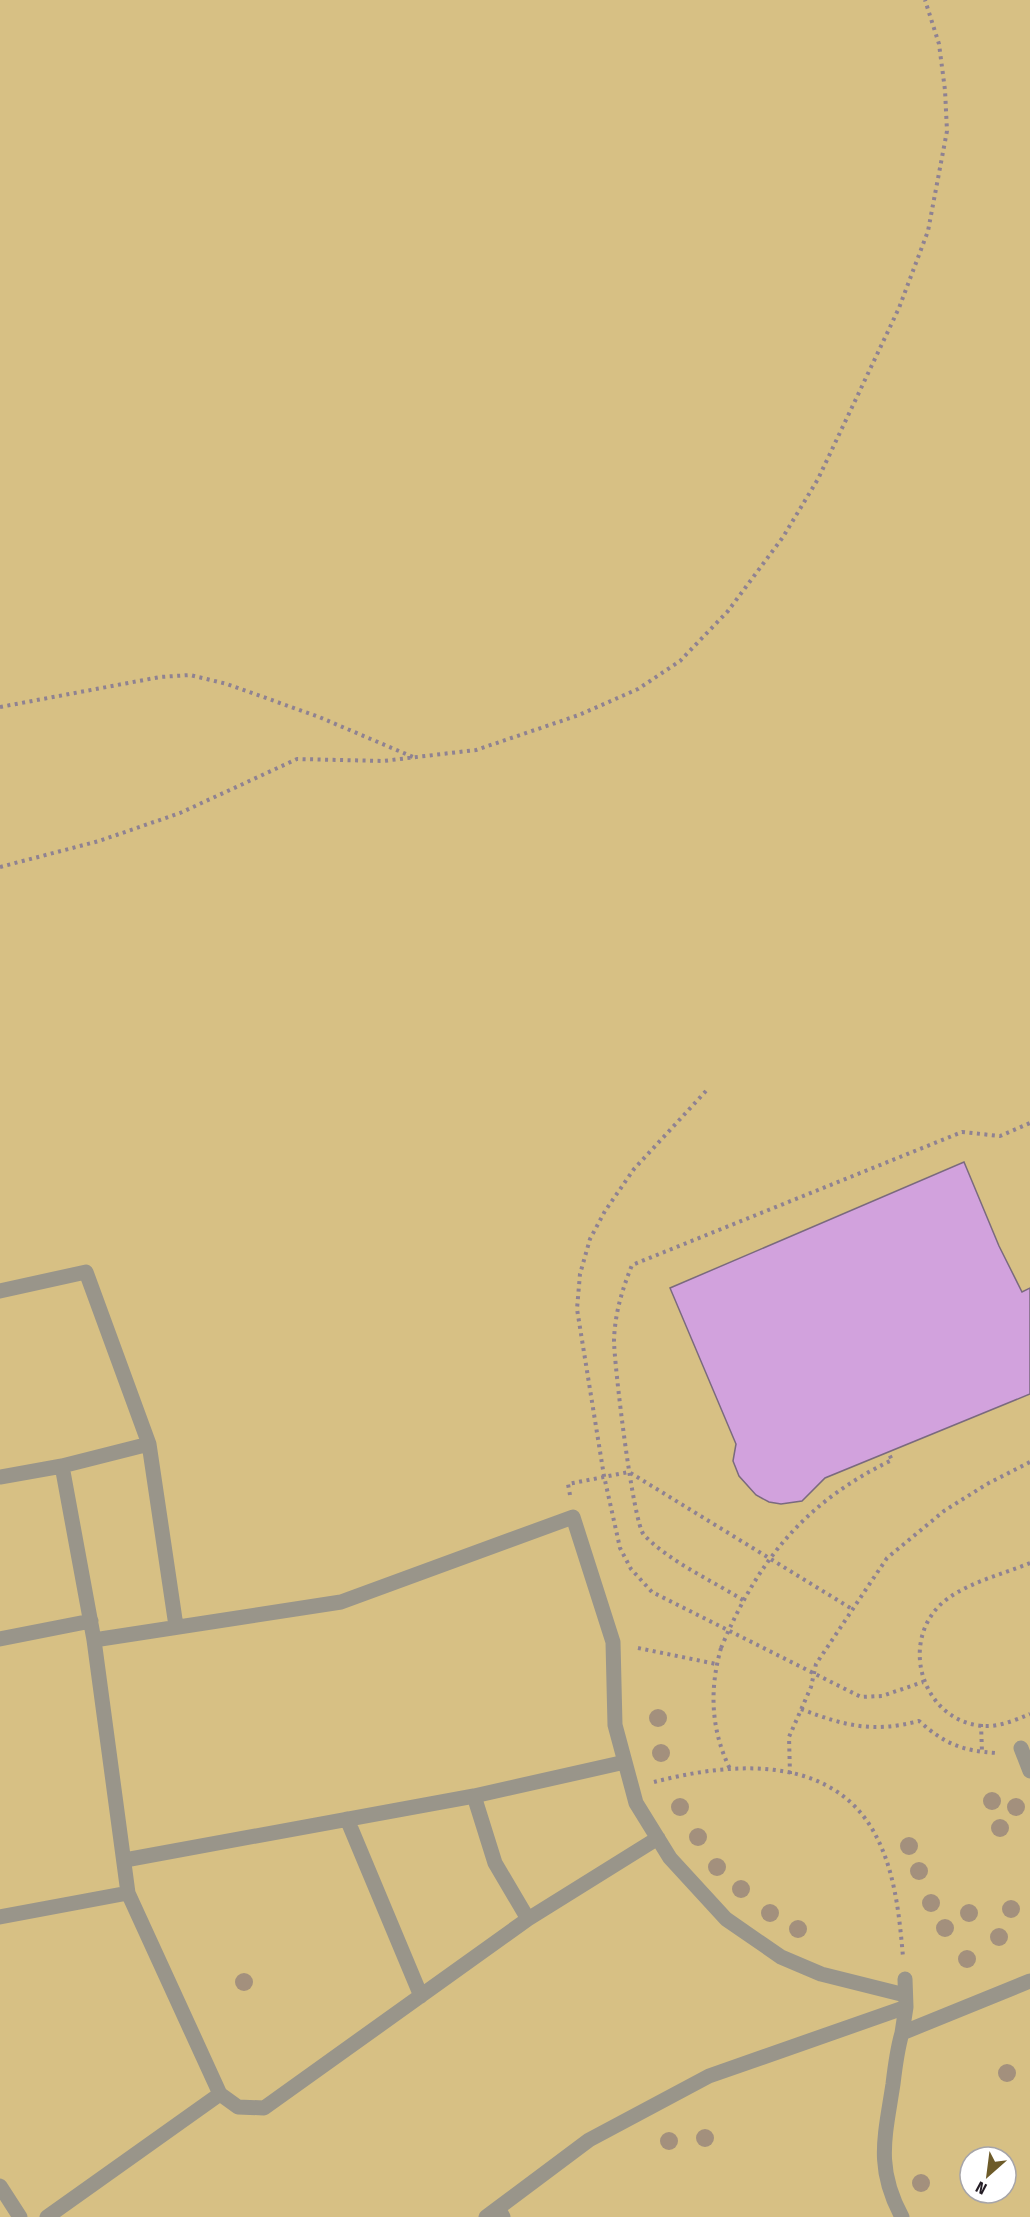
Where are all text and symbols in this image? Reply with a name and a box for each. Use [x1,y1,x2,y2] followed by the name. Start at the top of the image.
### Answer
[958,2145,1018,2205] north arrow
[972,2177,990,2198] text: N

